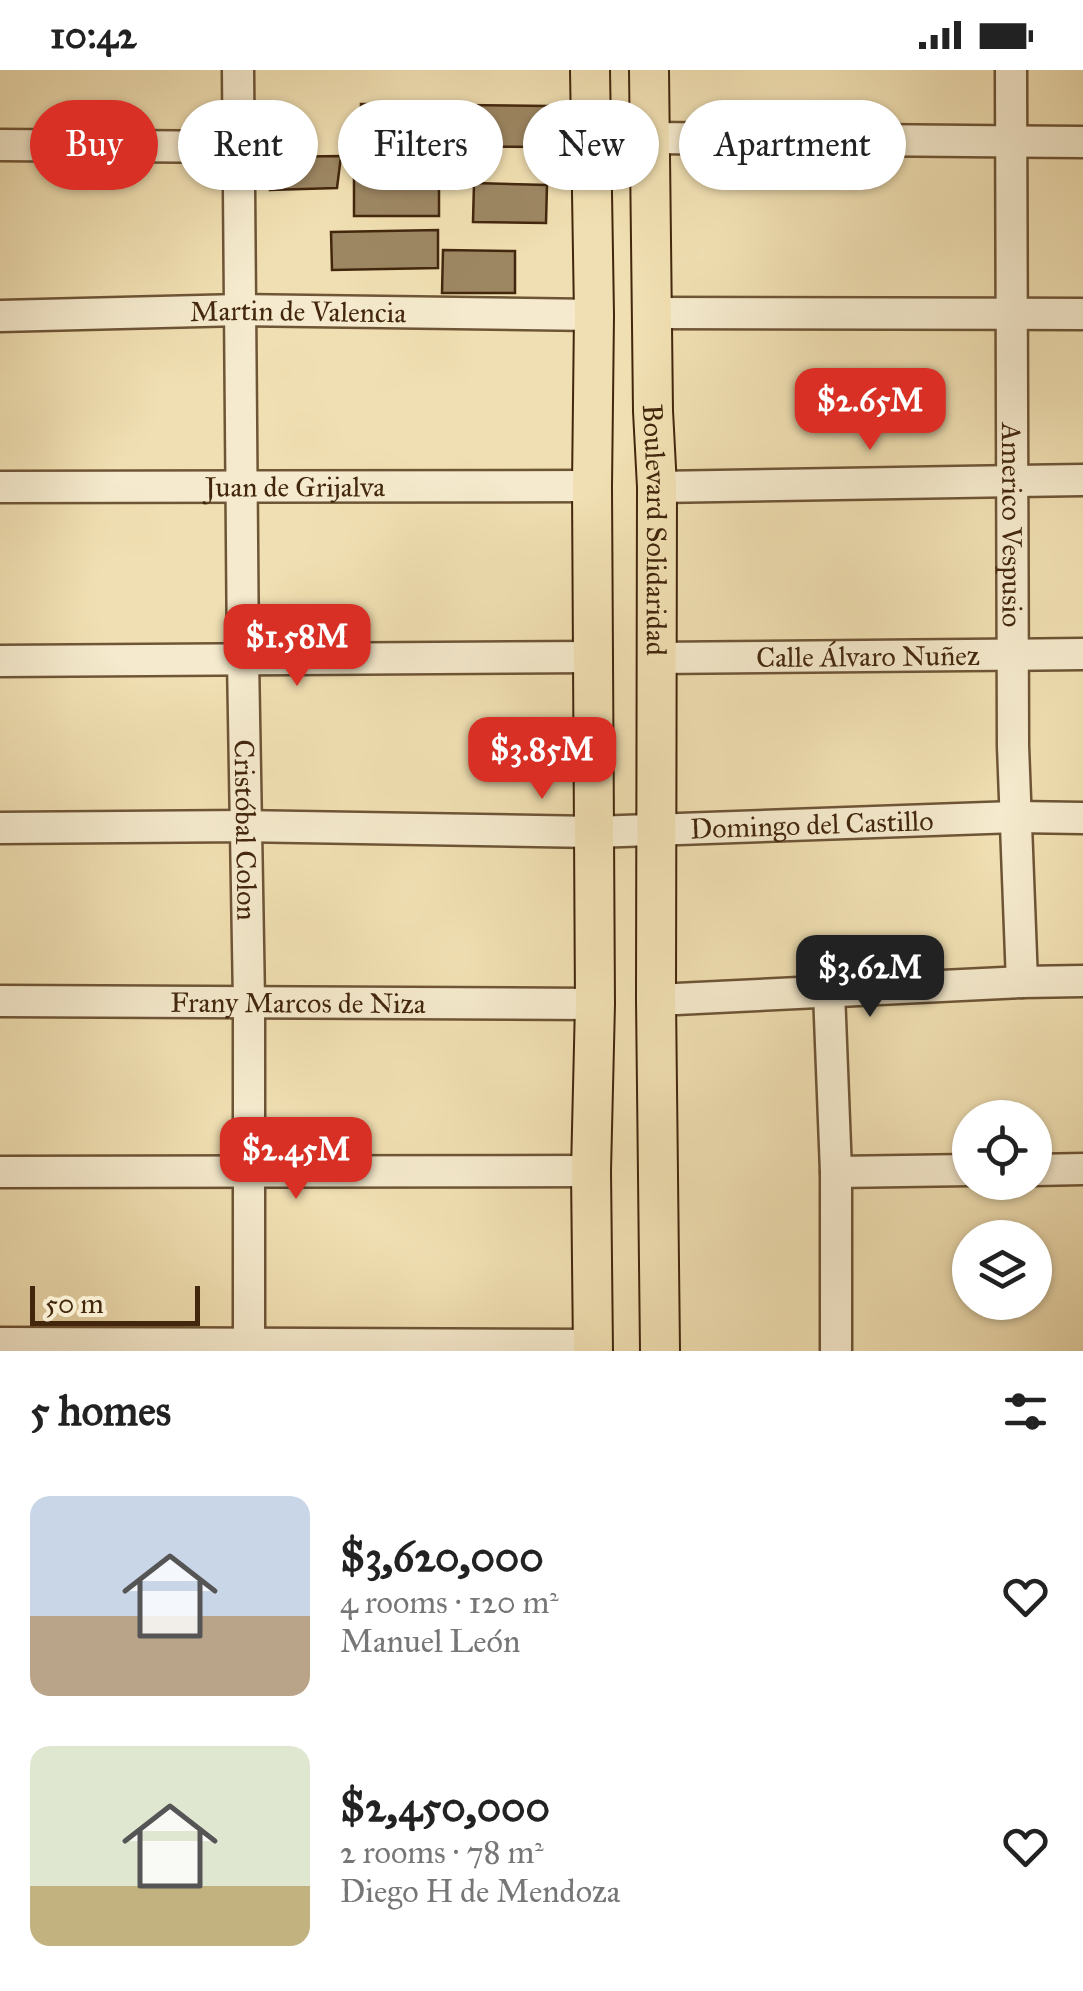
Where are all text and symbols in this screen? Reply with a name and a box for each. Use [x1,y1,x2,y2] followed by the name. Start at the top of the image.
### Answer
[50,12,136,58] text: 10:42
[30,100,158,190] chip: Buy
[178,100,318,190] chip: Rent
[338,100,503,190] chip: Filters
[523,100,659,190] chip: New
[679,100,906,190] chip: Apartment
[189,292,407,330] street label: Martin de Valencia
[789,368,951,453] pin: $2.65M
[817,381,923,420] text: $2.65M
[635,403,675,656] street label: Boulevard Solidaridad
[995,422,1030,627] street label: Americo Vespusio
[202,469,385,504] street label: Juan de Grijalva
[216,604,378,689] pin: $1.58M
[246,617,348,656] text: $1.58M
[756,637,980,675] street label: Calle Álvaro Nuñez
[461,717,623,802] pin: $3.85M
[490,730,594,769] text: $3.85M
[227,739,265,921] street label: Cristóbal Colon
[689,802,934,846] street label: Domingo del Castillo
[789,935,951,1020] pin: $3.62M
[818,948,922,987] text: $3.62M
[170,984,426,1021] street label: Frany Marcos de Niza
[952,1100,1052,1320] map controls
[952,1100,1052,1200] button: locate
[215,1117,377,1202] pin: $2.45M
[242,1130,350,1169] text: $2.45M
[952,1220,1052,1320] button: layers
[30,1281,200,1326] scale bar
[45,1286,104,1321] text: 50 m
[998,1384,1053,1439] icon: filters
[30,1385,171,1437] text: 5 homes
[340,1531,544,1583] text: $3,620,000
[110,1536,230,1656] icon: home
[998,1569,1053,1624] icon: heart
[340,1583,559,1622] text: 4 rooms · 120 m²
[340,1622,520,1661] text: Manuel León
[340,1781,550,1833] text: $2,450,000
[110,1786,230,1906] icon: home
[998,1819,1053,1874] icon: heart
[340,1833,544,1872] text: 2 rooms · 78 m²
[340,1872,620,1911] text: Diego H de Mendoza

